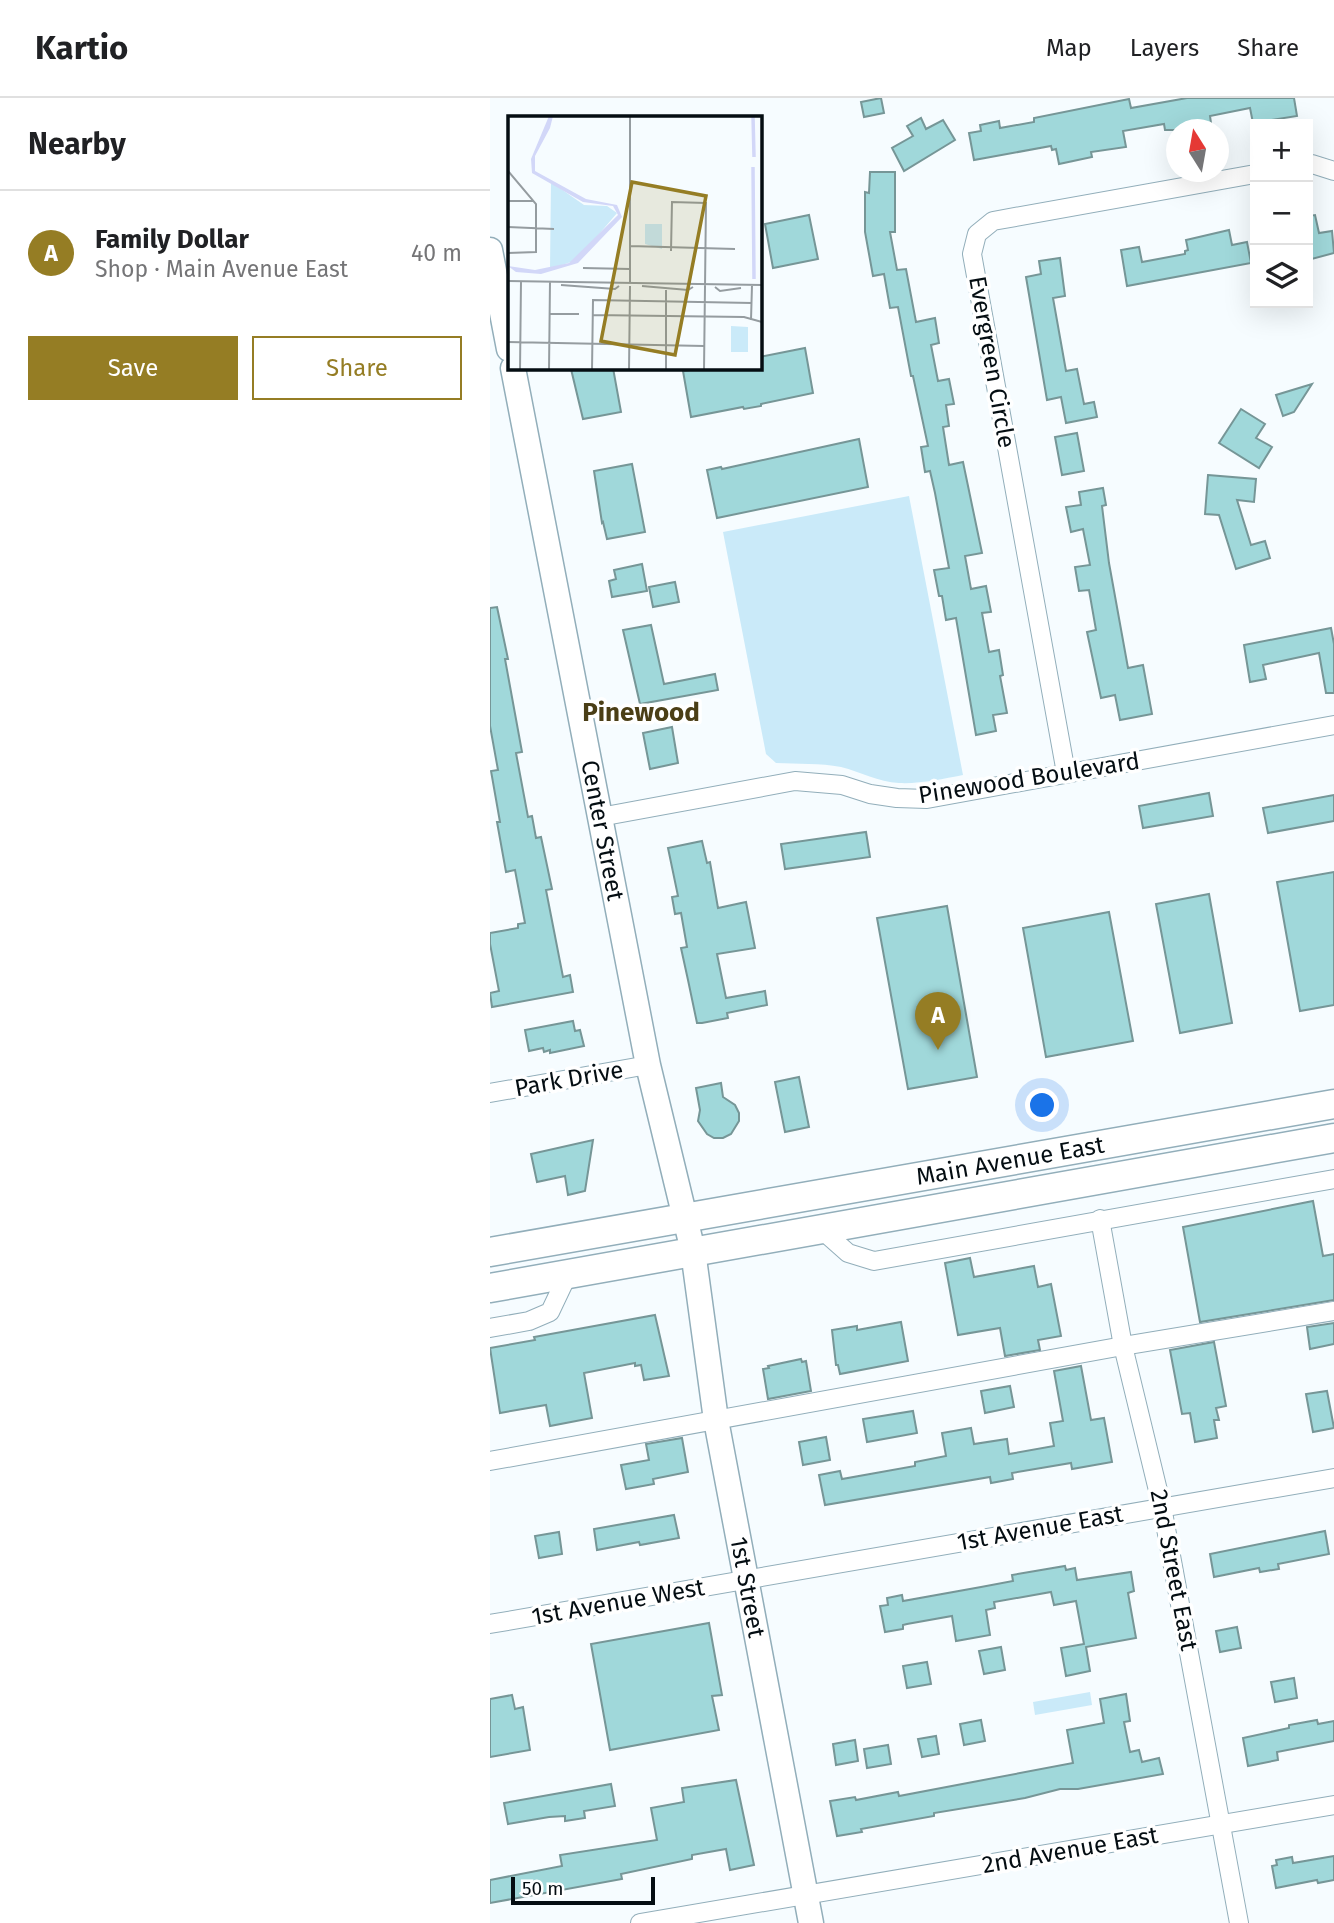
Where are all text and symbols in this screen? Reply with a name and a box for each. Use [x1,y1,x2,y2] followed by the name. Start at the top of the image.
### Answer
[35,28,128,68] text: Kartio
[1046,34,1092,62] text: Map
[1130,34,1199,62] text: Layers
[1237,34,1299,62] text: Share
[508,116,761,369] inset map
[1166,119,1229,182] north arrow
[1250,119,1313,308] map controls
[1250,119,1313,182] button: +
[28,126,126,162] text: Nearby
[1250,182,1313,245] button: −
[95,224,249,255] text: Family Dollar
[44,239,58,267] text: A
[411,239,462,267] text: 40 m
[1250,245,1313,308] button: layers
[95,255,348,283] text: Shop · Main Avenue East
[963,274,1021,450] street label: Evergreen Circle
[28,336,238,400] button: Save
[252,336,462,400] button: Share
[582,697,700,728] district label: Pinewood
[916,747,1142,809] street label: Pinewood Boulevard
[575,758,630,903] street label: Center Street
[915,992,961,1050] pin: A
[512,1056,626,1102] street label: Park Drive
[1025,1088,1059,1122] your location
[914,1131,1107,1191] street label: Main Avenue East
[1145,1487,1203,1653] street label: 2nd Street East
[955,1500,1125,1556] street label: 1st Avenue East
[724,1535,771,1640] street label: 1st Street
[529,1573,707,1631] street label: 1st Avenue West
[980,1821,1160,1879] street label: 2nd Avenue East
[511,1874,654,1906] scale bar
[522,1877,563,1900] text: 50 m

